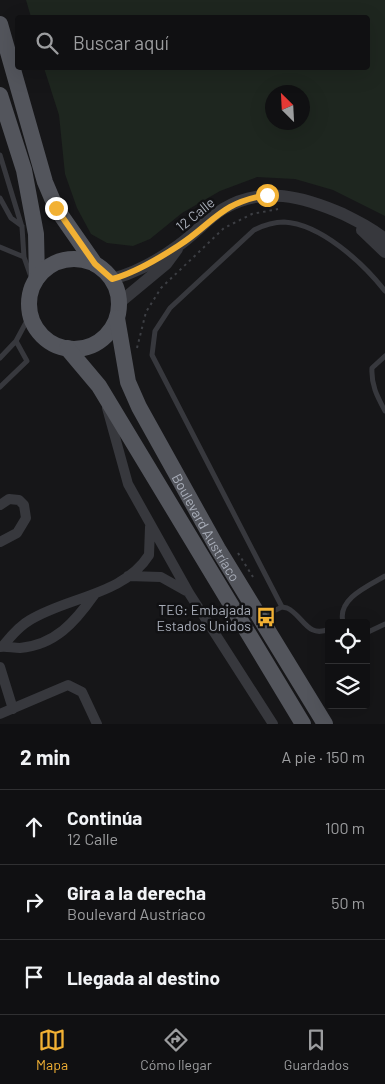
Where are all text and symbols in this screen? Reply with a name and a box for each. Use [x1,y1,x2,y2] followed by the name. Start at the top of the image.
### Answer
[15,15,370,70] search box
[33,29,61,57] icon: search
[73,31,169,54] text: Buscar aquí
[265,85,310,130] north arrow
[256,184,279,207] route start
[172,193,218,235] street label: 12 Calle
[45,197,68,220] route end
[169,470,244,584] street label: Boulevard Austríaco
[157,601,251,634] place label: TEG: Embajada Estados Unidos
[255,606,277,628] bus stop icon: TEG: Embajada Estados Unidos
[325,619,370,709] map controls
[325,619,370,664] button: locate
[325,664,370,709] button: layers
[20,744,70,769] text: 2 min
[282,747,365,766] text: A pie · 150 m
[67,806,142,829] text: Continúa
[20,813,48,841] icon: ahead
[325,818,365,837] text: 100 m
[67,829,118,848] text: 12 Calle
[67,881,206,904] text: Gira a la derecha
[20,888,48,916] icon: right
[331,893,365,912] text: 50 m
[67,904,206,923] text: Boulevard Austríaco
[20,963,48,991] icon: arrive
[67,966,220,989] text: Llegada al destino
[36,1026,68,1073] tab: Mapa
[140,1026,212,1073] tab: Cómo llegar
[284,1026,349,1073] tab: Guardados

